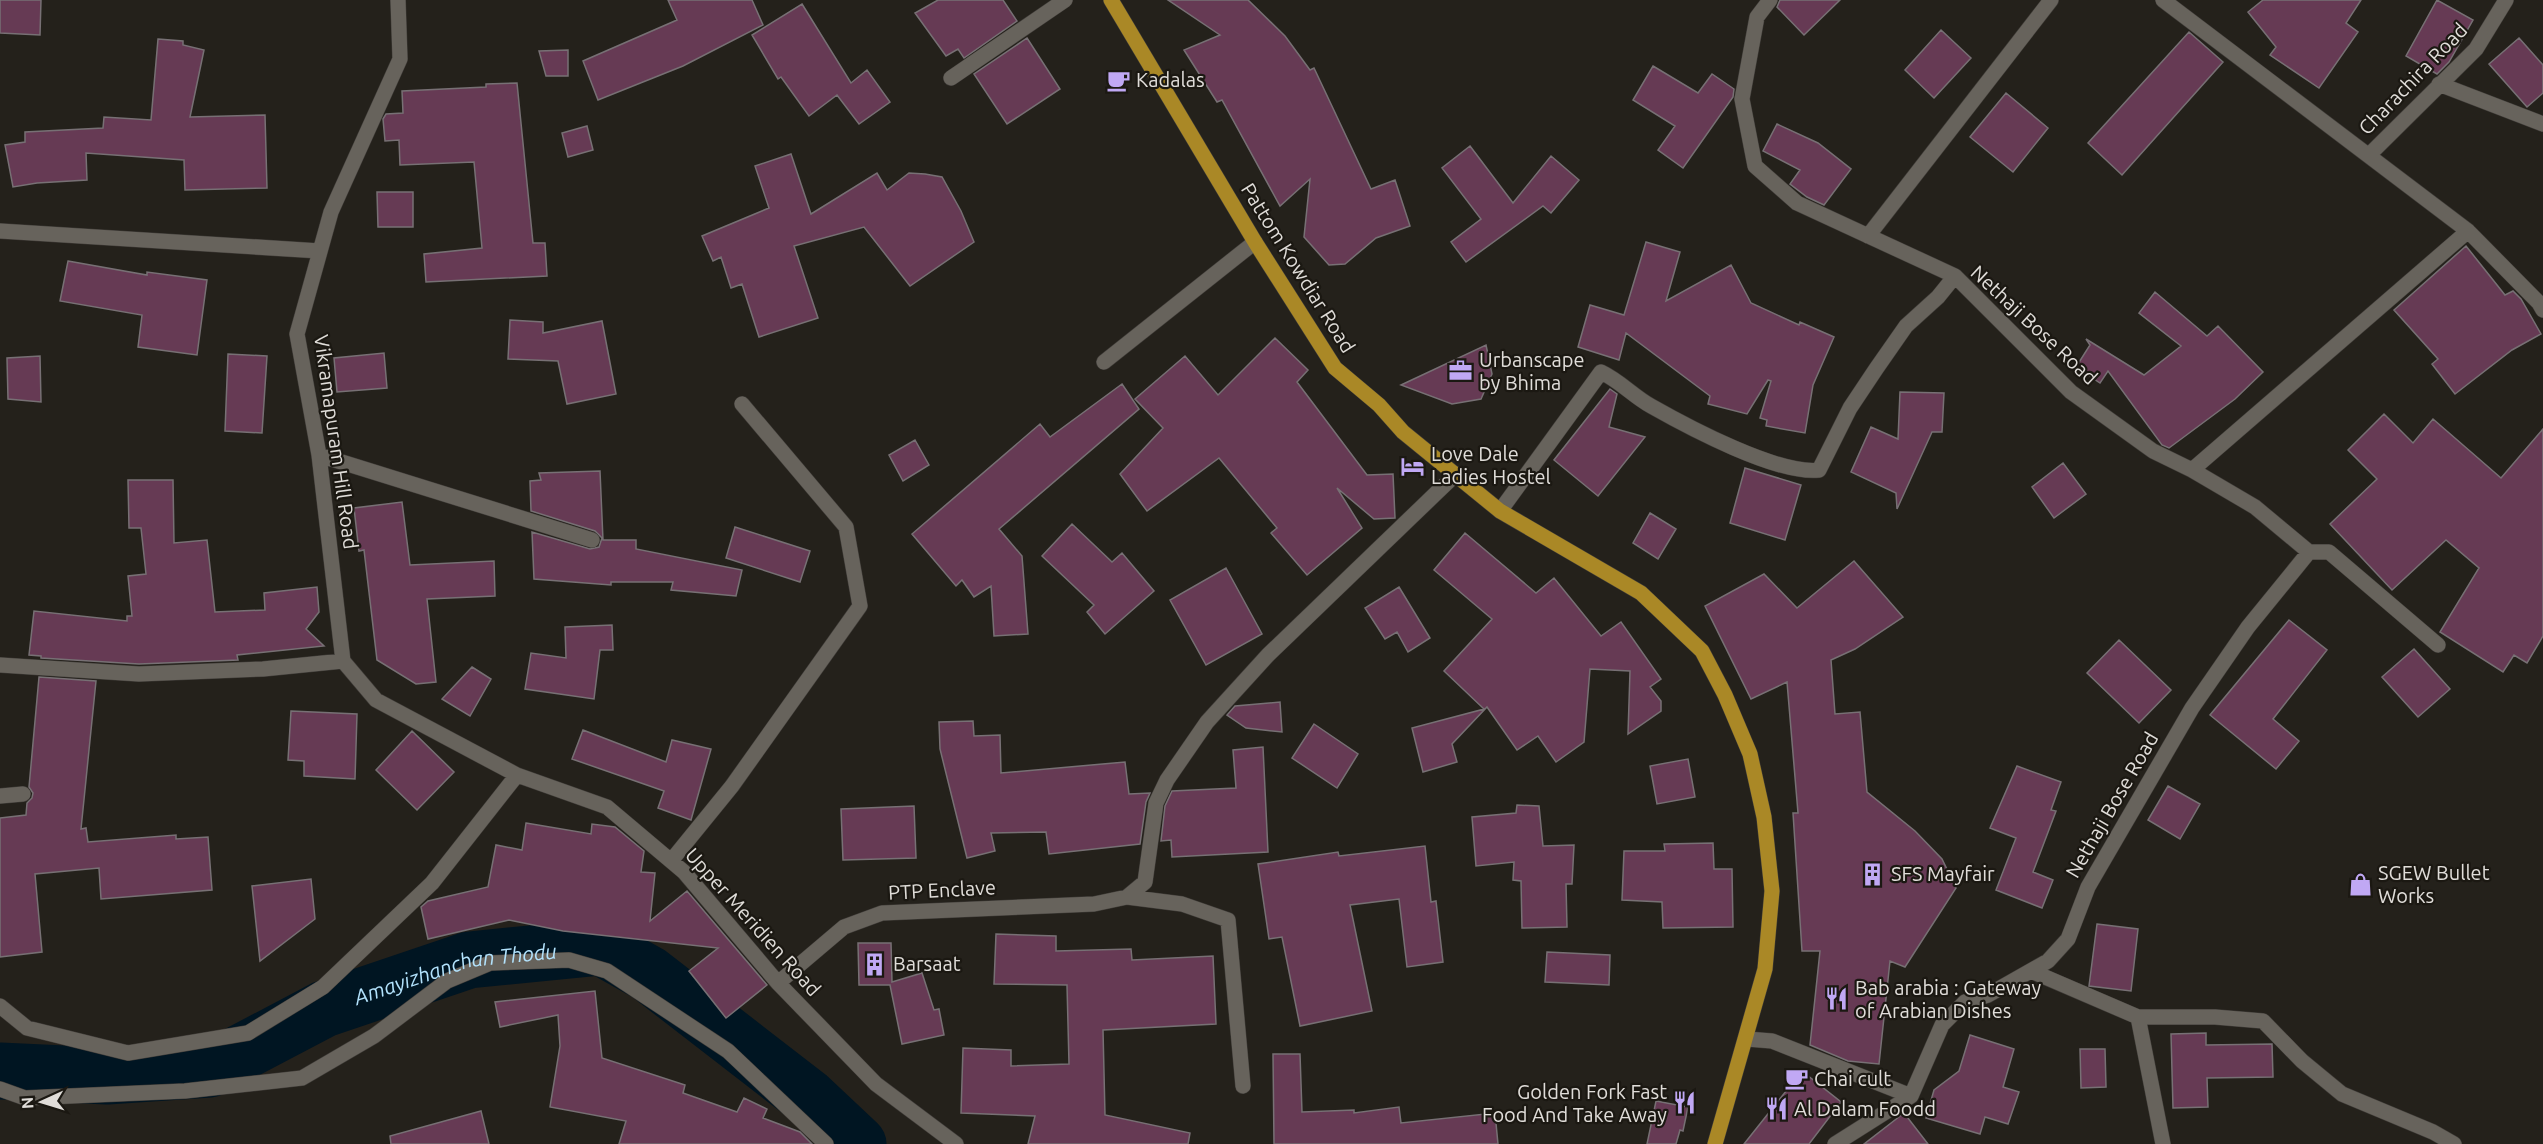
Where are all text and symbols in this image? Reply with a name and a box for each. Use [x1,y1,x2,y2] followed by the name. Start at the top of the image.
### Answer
[2354,18,2472,139] street label: Charachira Road
[1105,67,1131,93] cafe icon: Kadalas
[1136,68,1205,91] place label: Kadalas
[1237,179,1360,357] street label: Pattom Kowdiar Road
[1967,260,2102,389] street label: Nethaji Bose Road
[310,333,363,551] street label: Vikramapuram Hill Road
[1479,348,1585,394] place label: Urbanscape by Bhima
[1448,358,1474,384] office icon: Urbanscape by Bhima
[1431,442,1551,488] place label: Love Dale Ladies Hostel
[1400,453,1426,479] hotel icon: Love Dale Ladies Hostel
[2061,728,2163,882] street label: Nethaji Bose Road
[681,843,826,1000] street label: Upper Meridien Road
[1860,861,1886,887] building icon: SFS Mayfair
[2378,861,2490,907] place label: SGEW Bullet Works
[1891,862,1995,885] place label: SFS Mayfair
[2347,871,2373,897] shop icon: SGEW Bullet Works
[888,875,996,904] street label: PTP Enclave
[350,938,558,1009] water label: Amayizhanchan Thodu
[862,951,888,977] building icon: Barsaat
[893,952,961,975] place label: Barsaat
[1855,976,2041,1022] place label: Bab arabia : Gateway of Arabian Dishes
[1824,986,1850,1012] restaurant icon: Bab arabia : Gateway of Arabian Dishes
[1783,1066,1809,1092] cafe icon: Chai cult
[1814,1067,1891,1090] place label: Chai cult
[12,1072,72,1132] north arrow
[1482,1080,1667,1126] place label: Golden Fork Fast Food And Take Away
[1672,1090,1698,1116] restaurant icon: Golden Fork Fast Food And Take Away
[18,1096,36,1110] text: N
[1763,1096,1789,1122] restaurant icon: Al Dalam Foodd
[1794,1097,1936,1120] place label: Al Dalam Foodd

